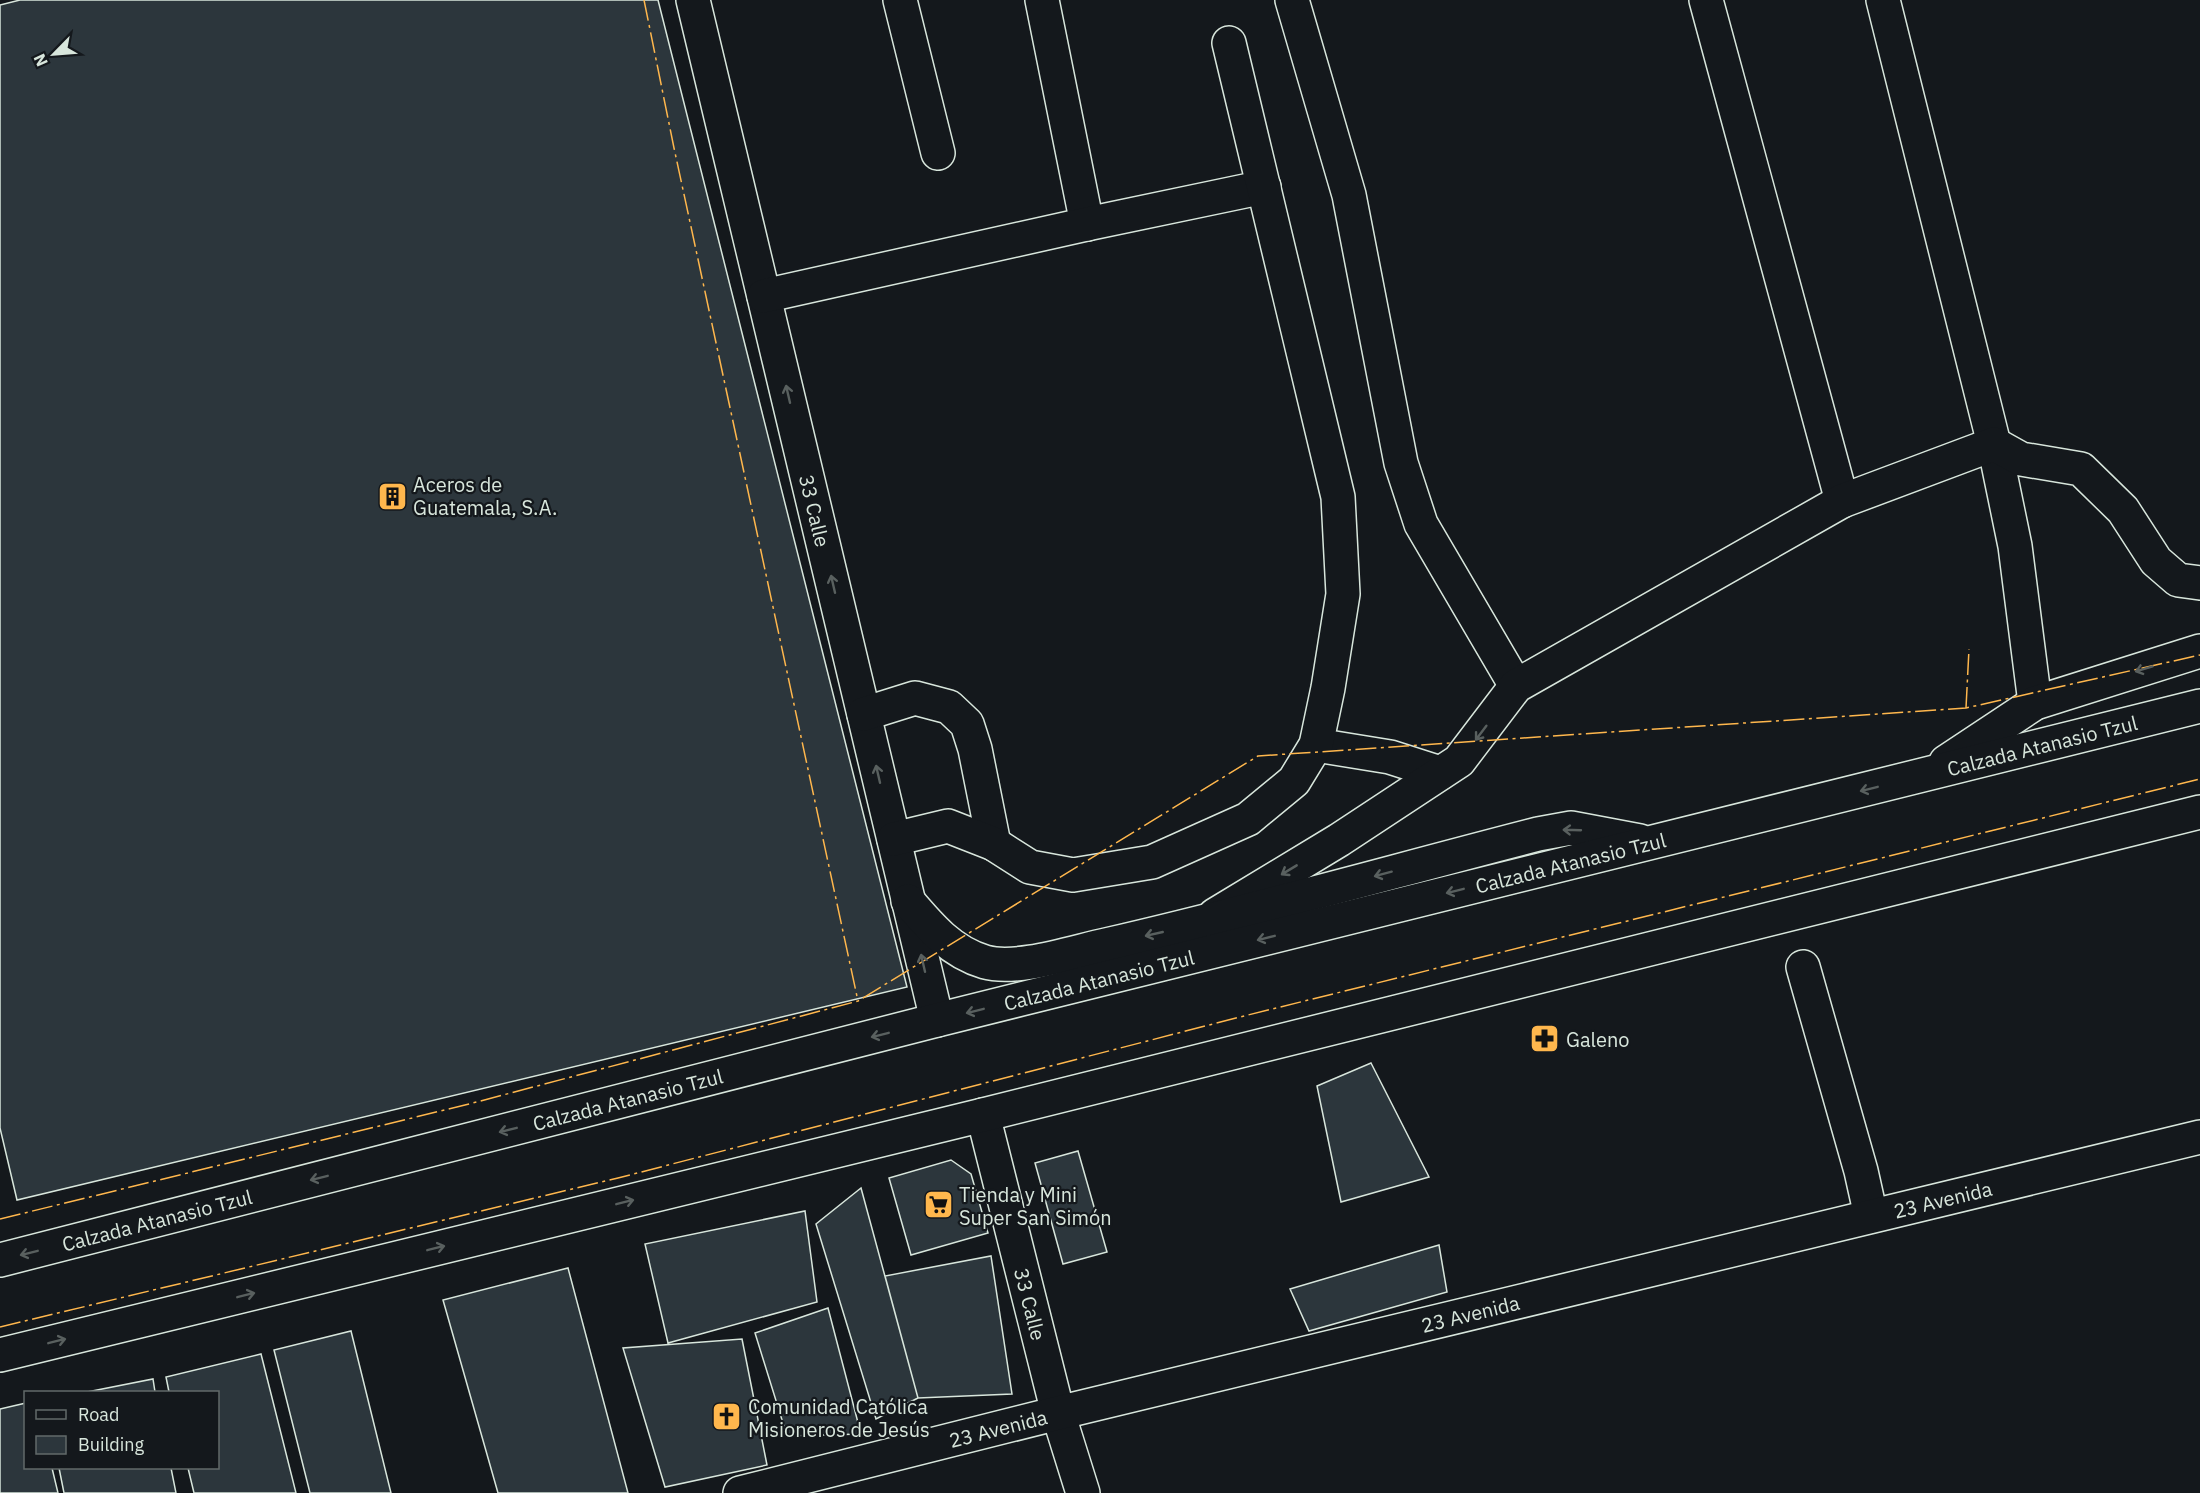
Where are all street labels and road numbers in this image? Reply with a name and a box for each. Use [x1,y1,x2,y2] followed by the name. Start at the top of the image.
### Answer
[793,472,837,550] street label: 33 Calle
[1944,709,2140,782] street label: Calzada Atanasio Tzul
[1472,826,1669,899] street label: Calzada Atanasio Tzul
[1001,943,1197,1016] street label: Calzada Atanasio Tzul
[530,1062,726,1137] street label: Calzada Atanasio Tzul
[1891,1174,1995,1224] street label: 23 Avenida
[59,1182,255,1257] street label: Calzada Atanasio Tzul
[1009,1265,1053,1343] street label: 33 Calle
[1418,1288,1523,1338] street label: 23 Avenida
[946,1403,1050,1453] street label: 23 Avenida

